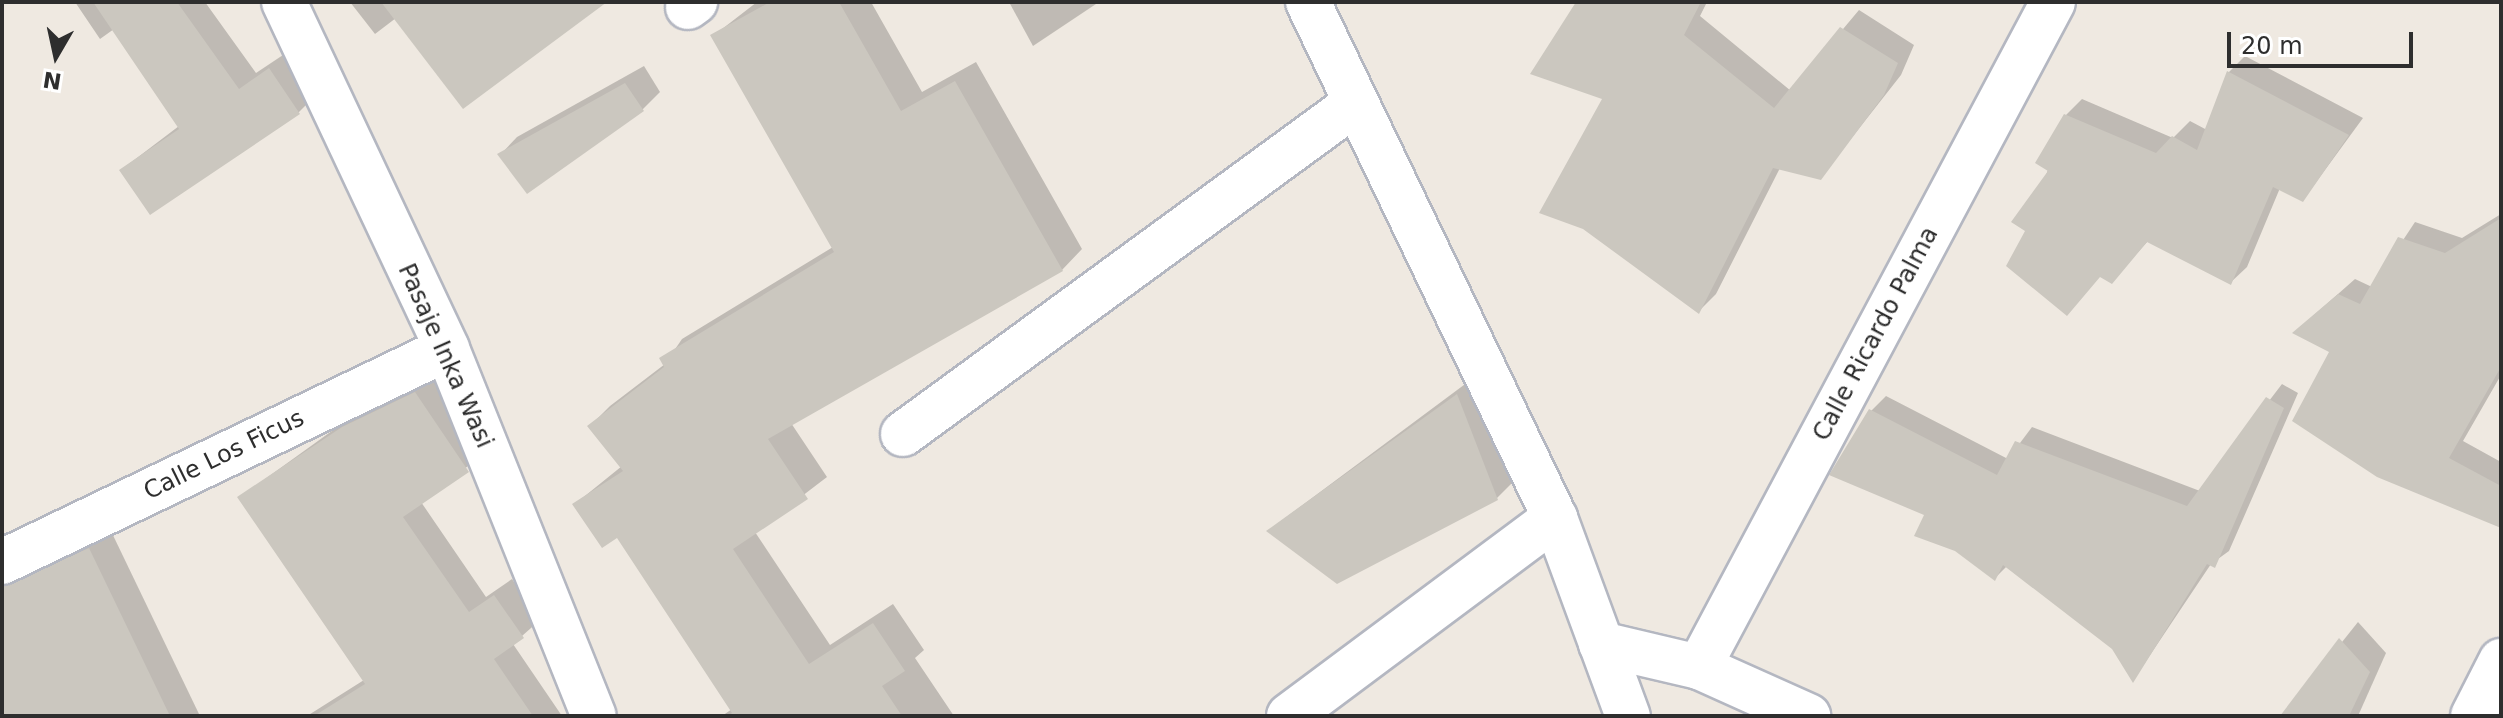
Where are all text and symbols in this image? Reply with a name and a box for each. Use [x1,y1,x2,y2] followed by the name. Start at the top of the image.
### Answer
[16,16,96,96] north arrow
[2231,16,2417,66] scale bar
[2241,32,2303,60] text: 20 m
[41,66,63,94] text: N
[1807,222,1945,446] street label: Calle Ricardo Palma
[391,259,499,453] street label: Pasaje Inka Wasi
[139,404,309,506] street label: Calle Los Ficus

